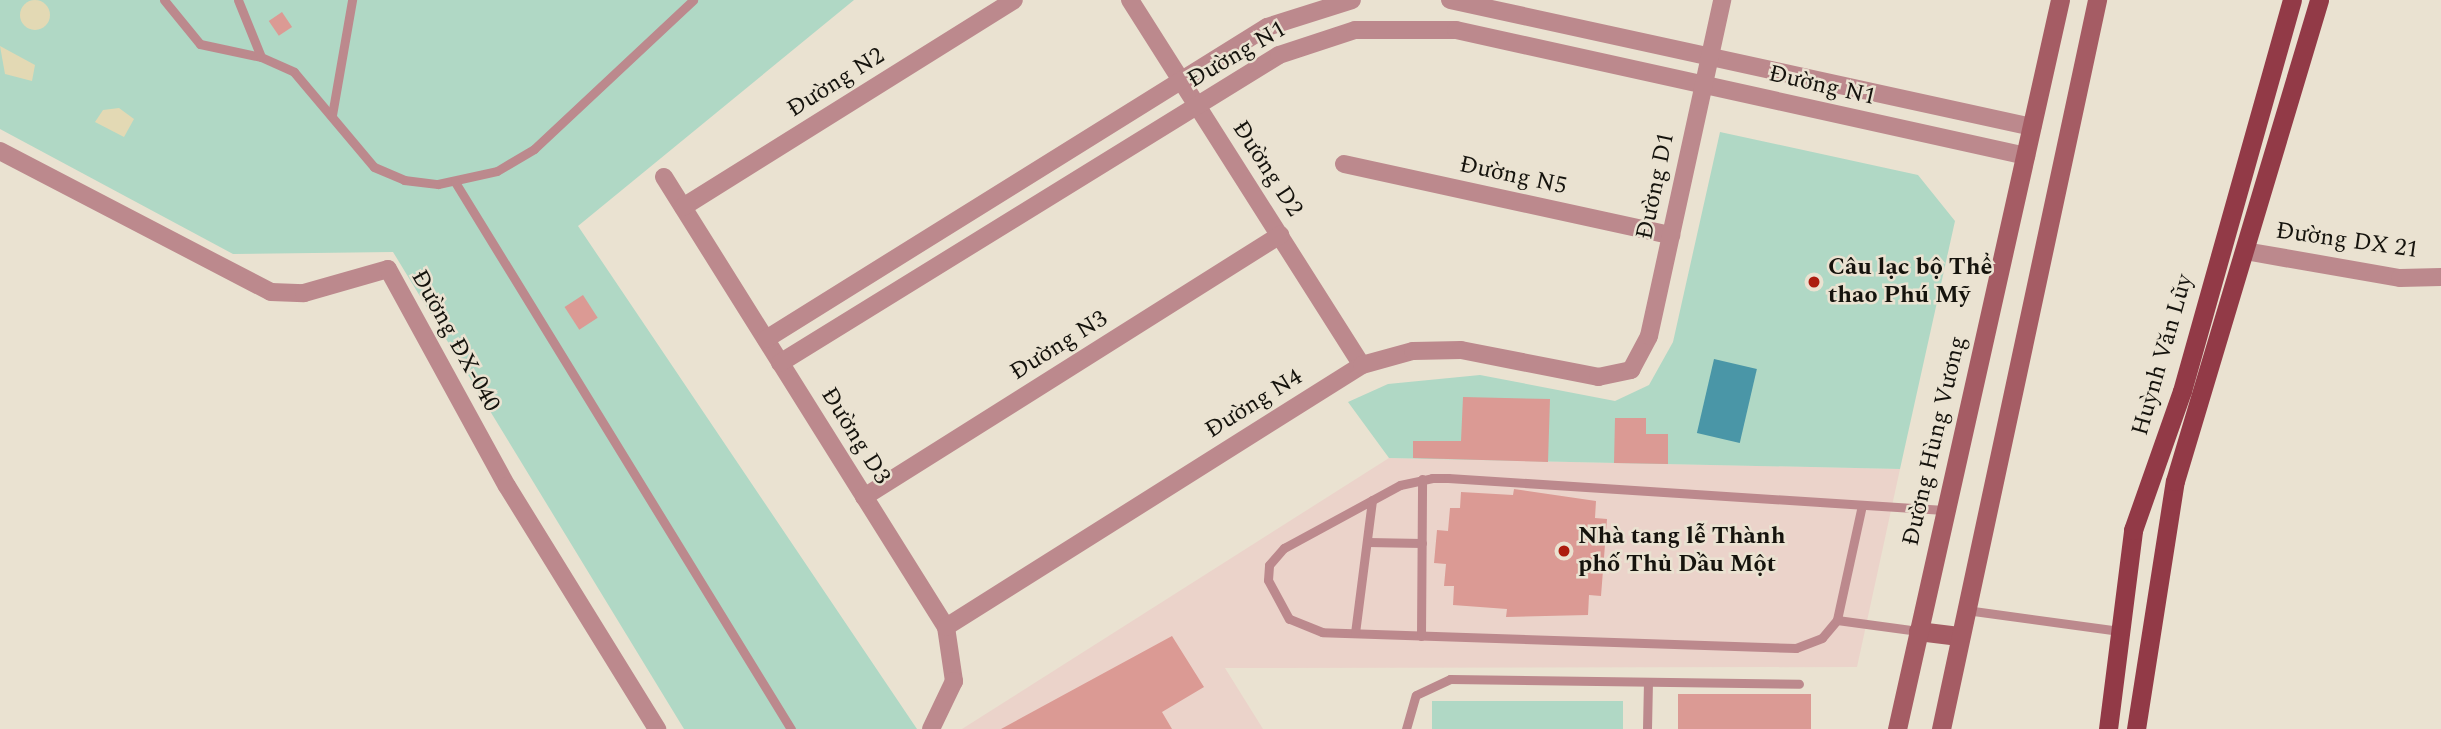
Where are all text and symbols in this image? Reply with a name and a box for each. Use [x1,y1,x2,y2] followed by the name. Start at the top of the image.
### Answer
[1183,15,1291,95] street label: Đường N1
[782,42,890,124] street label: Đường N2
[1766,60,1878,112] street label: Đường N1
[1225,116,1309,222] street label: Đường D2
[1631,130,1681,242] street label: Đường D1
[1457,151,1569,201] street label: Đường N5
[2274,217,2420,265] street label: Đường DX 21
[1828,254,1992,310] place label: Câu lạc bộ Thể thao Phú Mỹ
[404,265,506,417] street label: Đường ĐX-040
[2126,271,2200,439] street label: Huỳnh Văn Lũy
[1806,274,1822,290] marker: Câu lạc bộ Thể thao Phú Mỹ
[1005,305,1113,387] street label: Đường N3
[1897,333,1973,549] street label: Đường Hùng Vương
[1200,363,1308,445] street label: Đường N4
[814,382,896,490] street label: Đường D3
[1578,523,1785,579] place label: Nhà tang lễ Thành phố Thủ Dầu Một
[1556,543,1572,559] marker: Nhà tang lễ Thành phố Thủ Dầu Một

